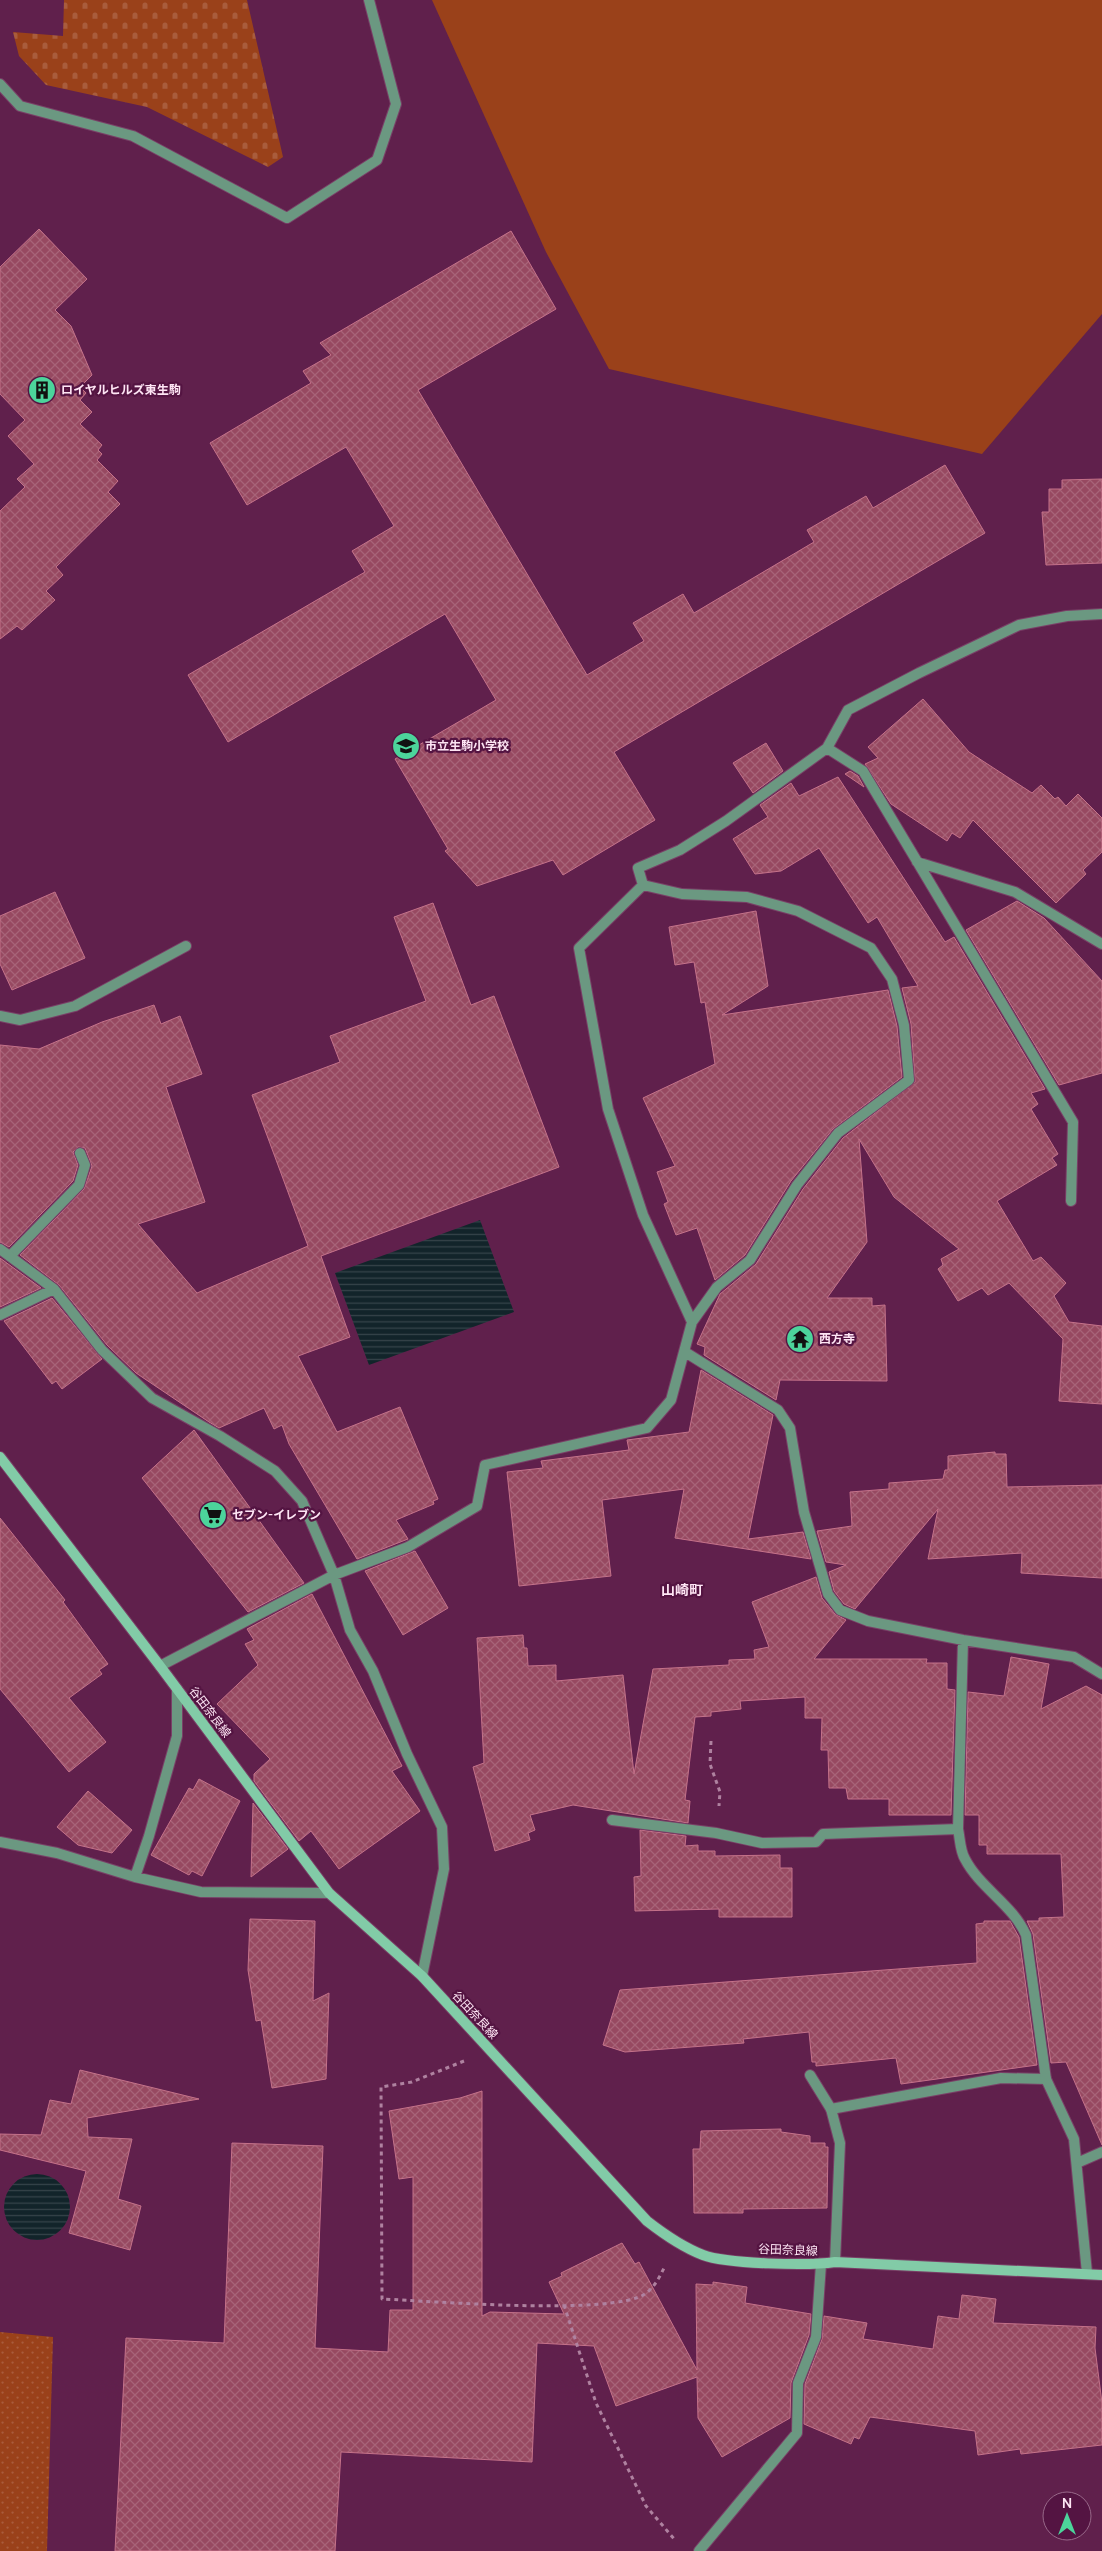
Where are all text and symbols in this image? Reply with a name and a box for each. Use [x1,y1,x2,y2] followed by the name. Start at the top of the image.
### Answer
[27,375,57,405] building icon: ロイヤルヒルズ東生駒
[61,381,181,398] place label: ロイヤルヒルズ東生駒
[391,731,421,761] school or university icon: 市立生駒小学校
[425,737,509,754] place label: 市立生駒小学校
[785,1324,815,1354] temple icon: 西方寺
[819,1330,855,1347] place label: 西方寺
[198,1500,228,1530] supermarket icon: セブン-イレブン
[232,1506,321,1523] place label: セブン-イレブン
[661,1580,703,1599] district label: 山崎町
[186,1683,235,1741] street label: 谷田奈良線
[449,1987,502,2042] street label: 谷田奈良線
[758,2240,818,2259] street label: 谷田奈良線
[1042,2491,1092,2541] north arrow
[1062,2493,1072,2512] text: N

